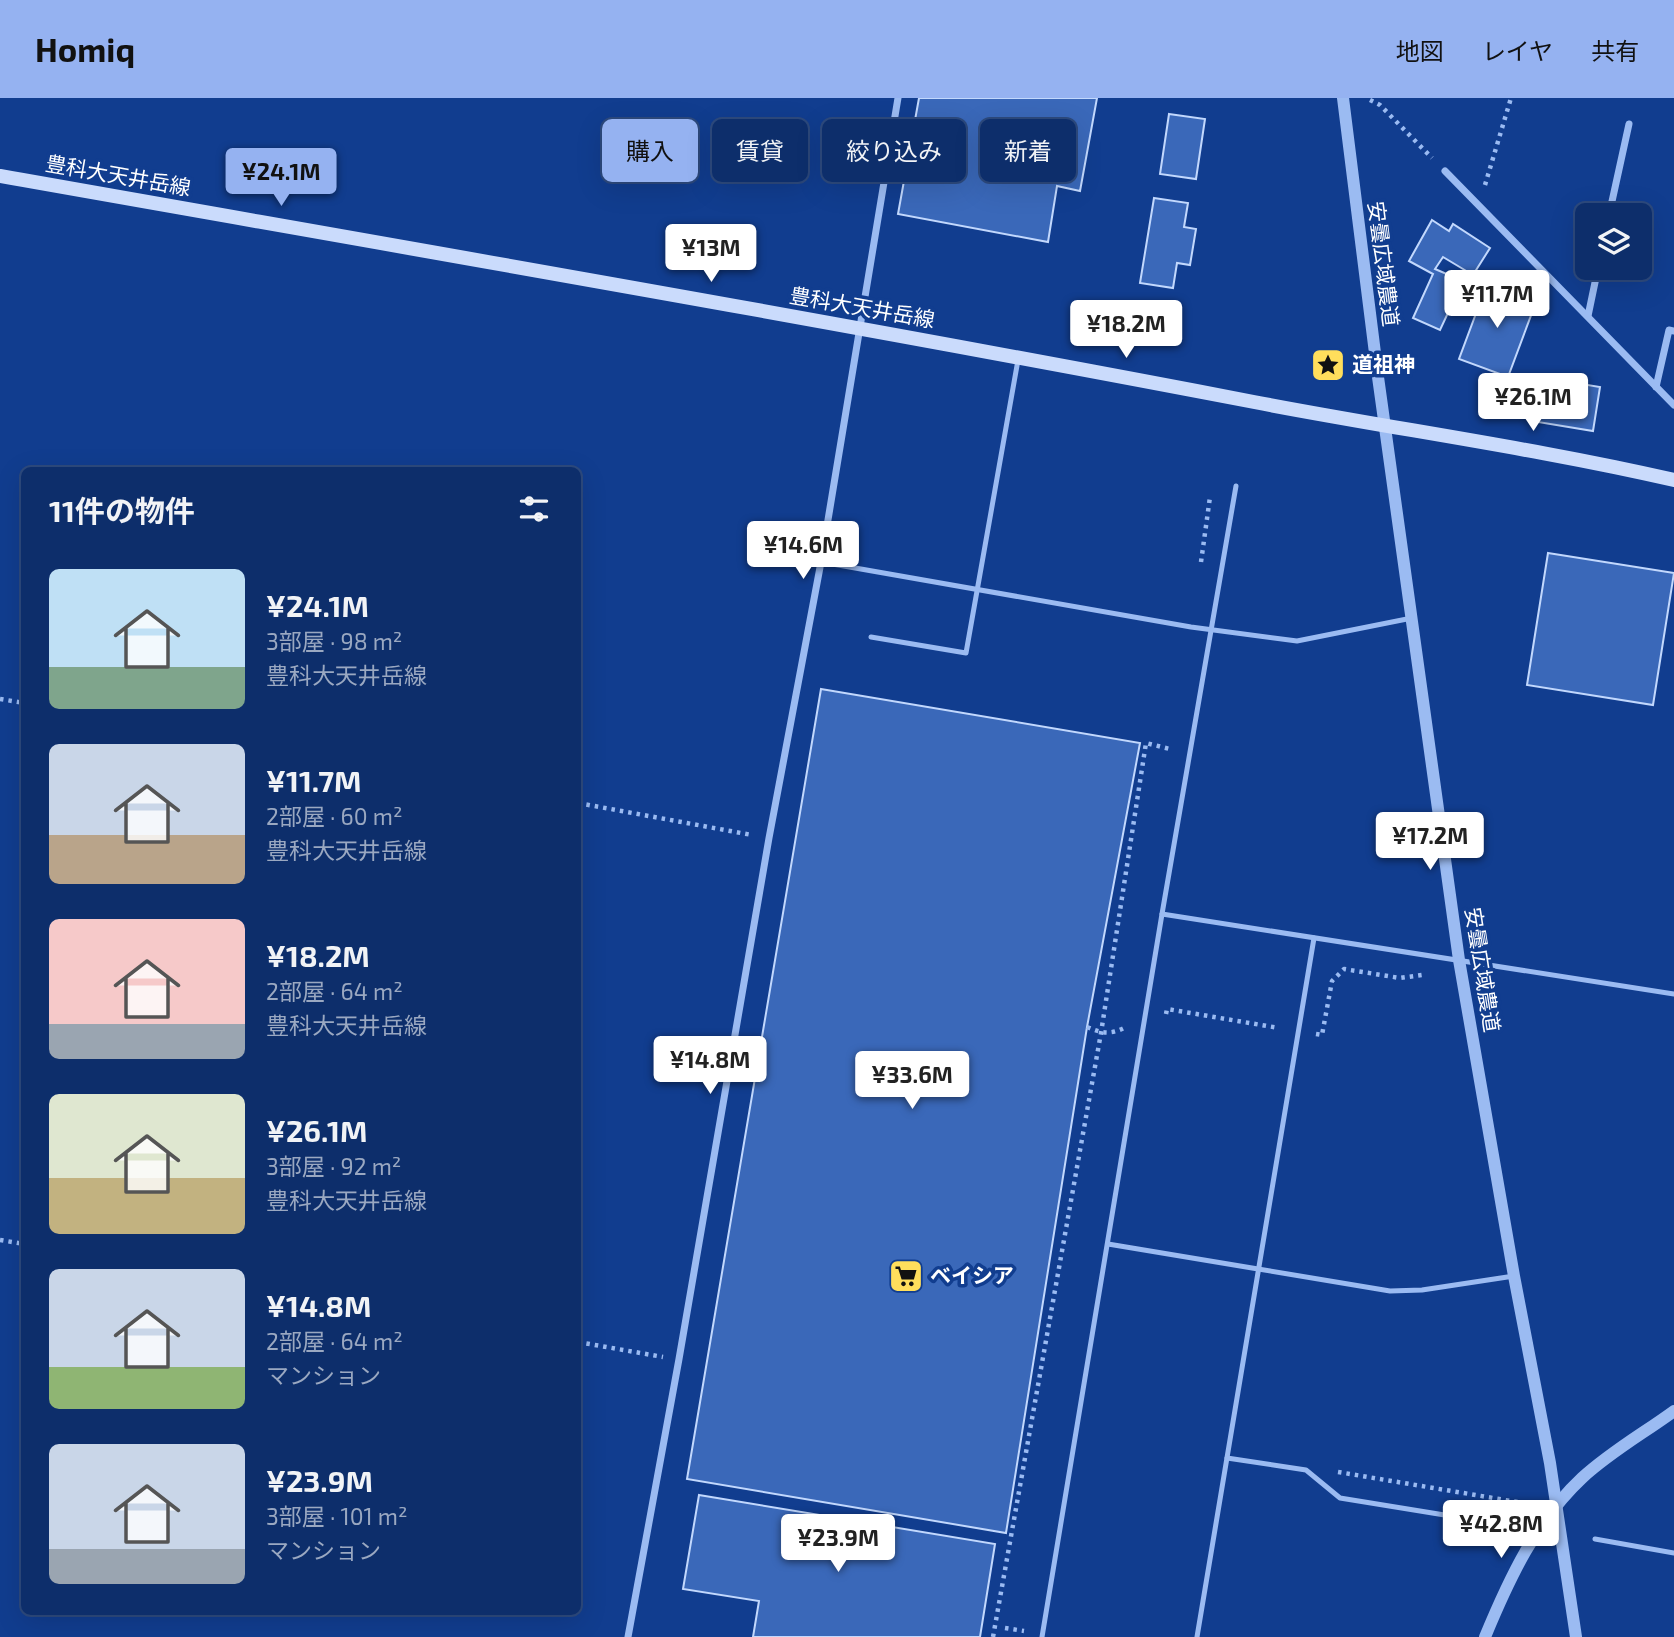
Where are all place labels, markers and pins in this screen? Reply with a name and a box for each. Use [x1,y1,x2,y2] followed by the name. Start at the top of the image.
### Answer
[224,148,338,208] pin: ¥24.1M
[670,225,752,284] pin: ¥13M
[1440,271,1554,330] pin: ¥11.7M
[1069,300,1183,360] pin: ¥18.2M
[1309,346,1347,384] place icon: 道祖神
[1352,351,1415,376] place label: 道祖神
[1476,374,1590,433] pin: ¥26.1M
[746,522,860,581] pin: ¥14.6M
[1373,812,1487,872] pin: ¥17.2M
[653,1037,767,1096] pin: ¥14.8M
[855,1052,969,1111] pin: ¥33.6M
[887,1257,925,1295] supermarket icon: ベイシア
[930,1262,1014,1287] place label: ベイシア
[1444,1500,1558,1560] pin: ¥42.8M
[781,1514,895,1574] pin: ¥23.9M

